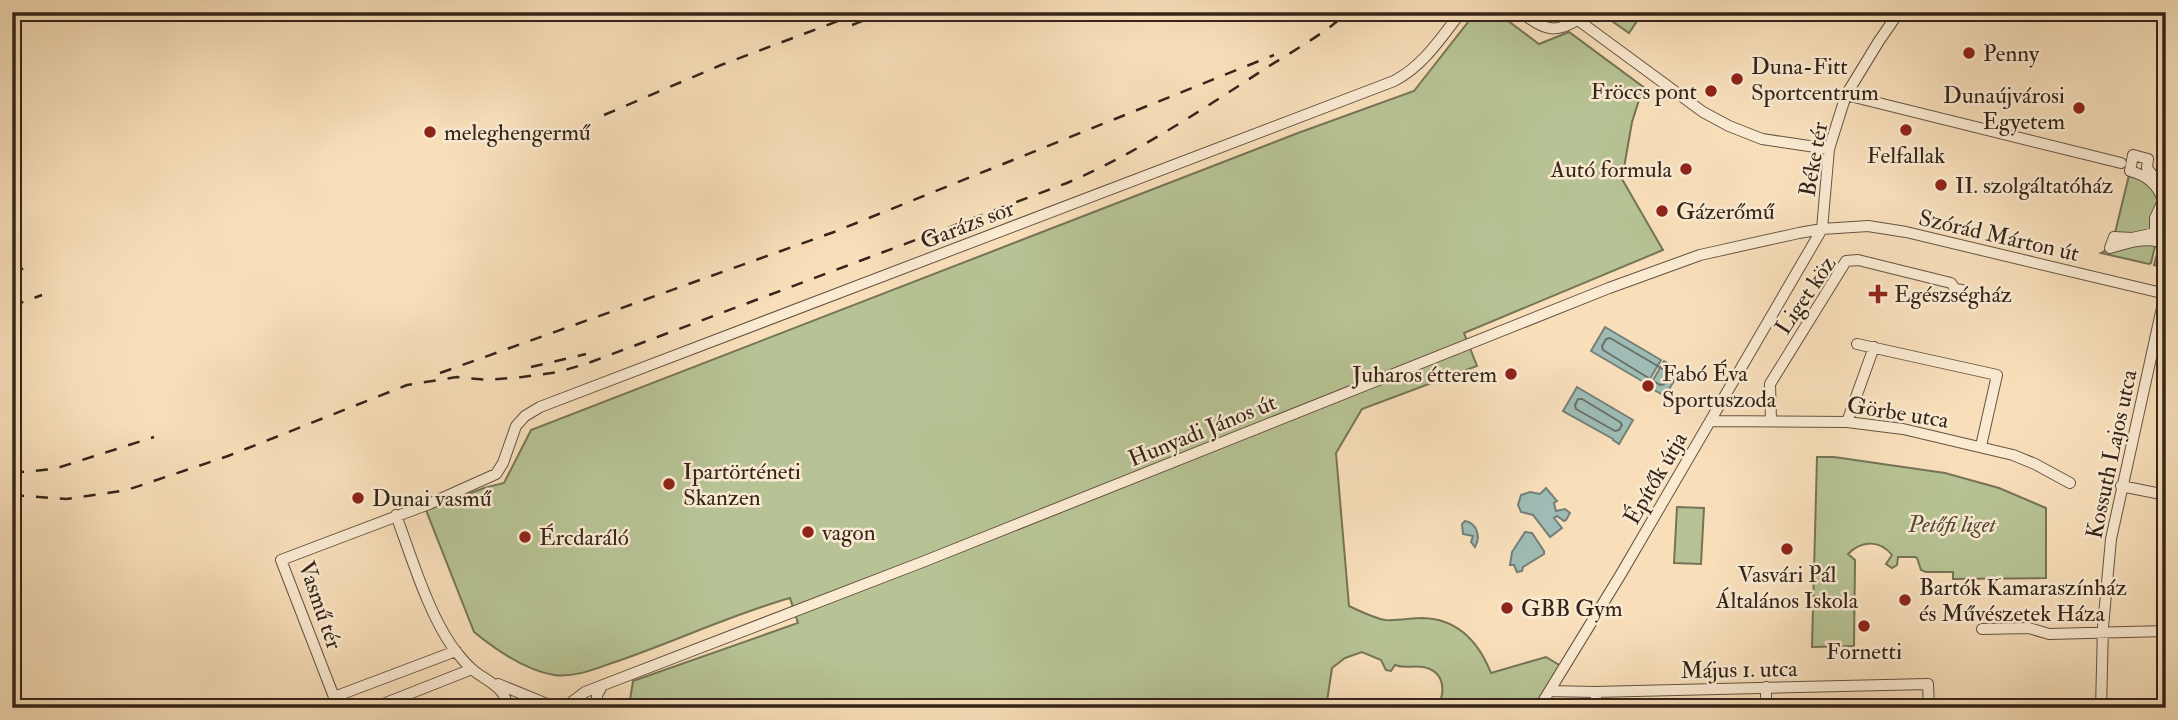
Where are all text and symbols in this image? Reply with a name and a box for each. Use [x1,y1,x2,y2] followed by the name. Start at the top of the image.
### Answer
[1983,39,2040,68] place label: Penny
[1961,45,1977,61] marker: Penny
[1751,52,1879,108] place label: Duna-Fitt Sportcentrum
[1729,71,1745,87] marker: Duna-Fitt Sportcentrum
[1590,77,1697,107] place label: Fröccs pont
[1943,81,2065,136] place label: Dunaújvárosi Egyetem
[1703,83,1719,99] marker: Fröccs pont
[2071,100,2087,116] marker: Dunaújvárosi Egyetem
[444,118,591,147] place label: meleghengermű
[1793,119,1834,199] street label: Béke tér
[1898,122,1914,138] marker: Felfallak
[422,124,438,140] marker: meleghengermű
[1867,141,1945,170] place label: Felfallak
[1550,155,1673,184] place label: Autó formula
[1678,161,1694,177] marker: Autó formula
[1955,171,2113,200] place label: II. szolgáltatóház
[1933,177,1949,193] marker: II. szolgáltatóház
[916,193,1019,256] street label: Garázs sor
[1676,197,1775,226] place label: Gázerőmű
[1654,203,1670,219] marker: Gázerőmű
[1916,203,2082,268] street label: Szórád Márton út
[1769,250,1842,340] street label: Liget köz
[1894,280,2012,309] place label: Egészségház
[1868,284,1888,304] marker: Egészségház
[1662,359,1777,415] place label: Fabó Éva Sportuszoda
[1351,360,1497,389] place label: Juharos étterem
[1503,366,1519,382] marker: Juharos étterem
[2079,366,2144,541] street label: Kossuth Lajos utca
[1640,378,1656,394] marker: Fabó Éva Sportuszoda
[1124,388,1280,473] street label: Hunyadi János út
[1845,390,1951,435] street label: Görbe utca
[1617,426,1695,530] street label: Építők útja
[683,457,801,512] place label: Ipartörténeti Skanzen
[661,476,677,492] marker: Ipartörténeti Skanzen
[372,484,492,513] place label: Dunai vasmű
[350,490,366,506] marker: Dunai vasmű
[1907,510,1997,539] park label: Petőfi liget
[821,518,876,547] place label: vagon
[539,523,629,552] place label: Ércdaráló
[800,524,816,540] marker: vagon
[517,529,533,545] marker: Ércdaráló
[1779,541,1795,557] marker: Vasvári Pál Általános Iskola
[292,557,349,654] street label: Vasmű tér
[1715,560,1859,615] place label: Vasvári Pál Általános Iskola
[1919,573,2127,628] place label: Bartók Kamaraszínház és Művészetek Háza
[1897,592,1913,608] marker: Bartók Kamaraszínház és Művészetek Háza
[1521,594,1623,623] place label: GBB Gym
[1499,600,1515,616] marker: GBB Gym
[1856,618,1872,634] marker: Fornetti
[1826,637,1902,666] place label: Fornetti
[1680,654,1798,685] street label: Május 1. utca

